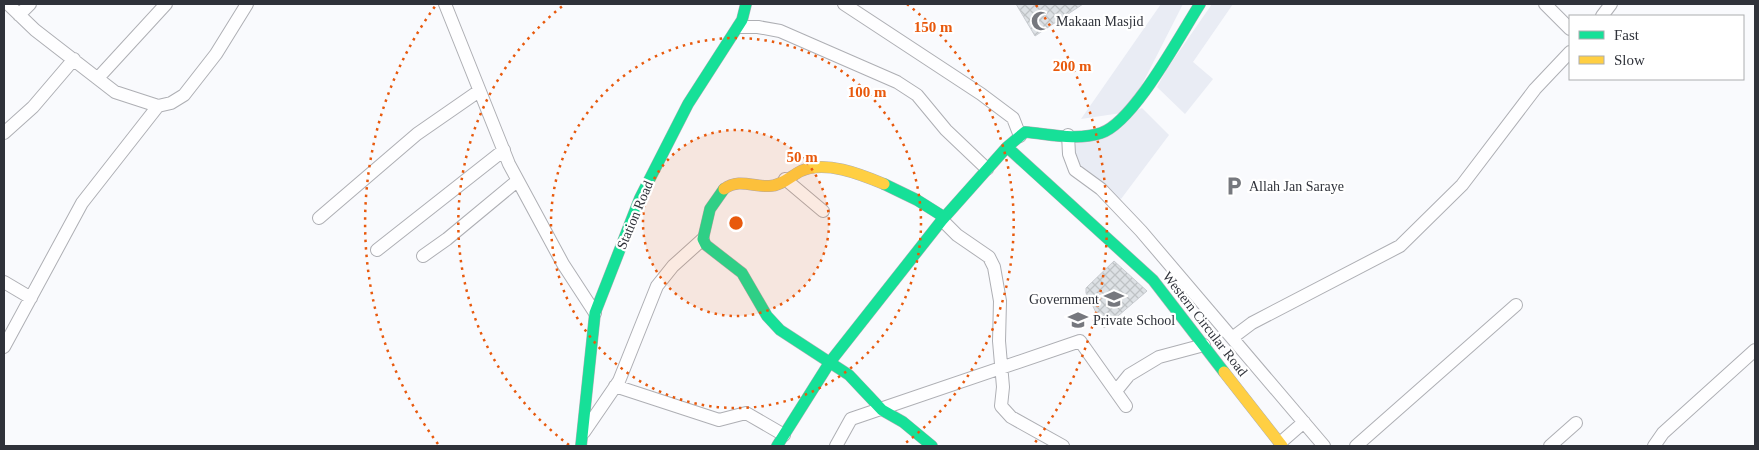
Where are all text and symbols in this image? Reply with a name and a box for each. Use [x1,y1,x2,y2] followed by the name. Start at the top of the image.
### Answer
[1030,10,1052,32] mosque icon: Makaan Masjid
[1056,14,1143,29] place label: Makaan Masjid
[1569,15,1744,80] legend
[914,19,953,35] text: 150 m
[1614,27,1640,43] text: Fast
[1614,52,1645,68] text: Slow
[1053,58,1092,74] text: 200 m
[848,84,887,100] text: 100 m
[786,149,818,165] text: 50 m
[1223,175,1245,197] parking icon: Allah Jan Saraye
[614,179,656,251] street label: Station Road
[1249,179,1344,194] place label: Allah Jan Saraye
[727,214,745,232] centre of rings
[1160,269,1250,379] street label: Western Circular Road
[1103,288,1125,310] school or university icon: Government
[1029,292,1099,307] place label: Government
[1067,309,1089,331] school or university icon: Private School
[1093,313,1175,328] place label: Private School

